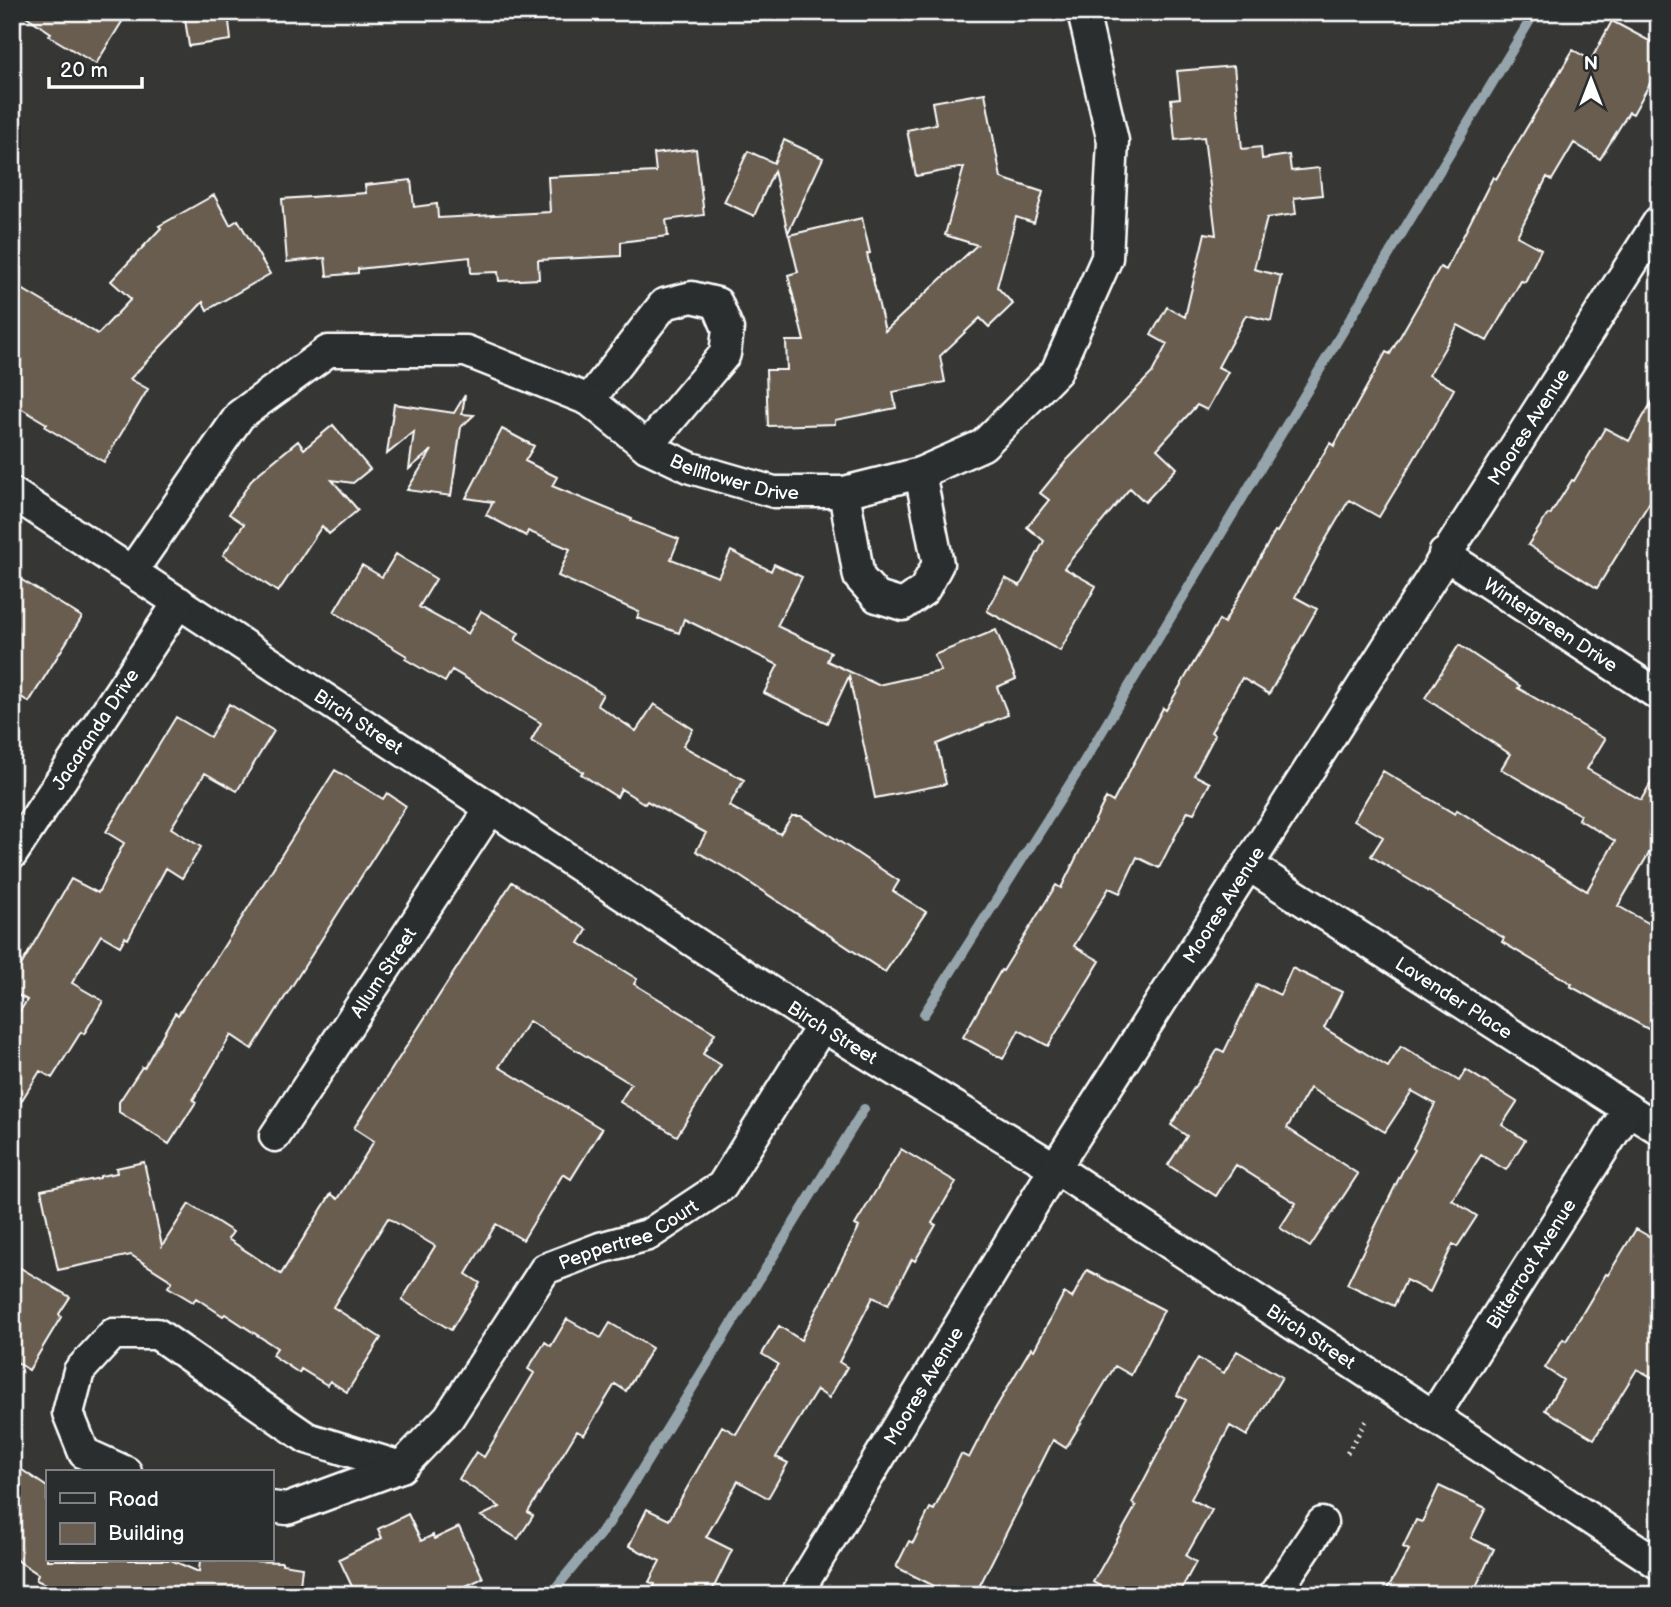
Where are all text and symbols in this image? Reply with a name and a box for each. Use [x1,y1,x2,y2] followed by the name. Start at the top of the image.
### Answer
[49,46,142,90] scale bar
[1556,46,1626,116] north arrow
[1584,53,1598,76] text: N
[60,58,108,83] text: 20 m
[1483,364,1575,490] street label: Moores Avenue
[666,450,799,505] street label: Bellflower Drive
[1479,573,1621,678] street label: Wintergreen Drive
[48,665,145,795] street label: Jacaranda Drive
[309,685,407,760] street label: Birch Street
[1179,843,1270,968] street label: Moores Avenue
[346,923,422,1023] street label: Allum Street
[1391,953,1516,1045] street label: Lavender Place
[783,997,881,1070] street label: Birch Street
[556,1195,703,1276] street label: Peppertree Court
[1482,1195,1582,1333] street label: Bitterroot Avenue
[1262,1300,1359,1375] street label: Birch Street
[880,1323,969,1450] street label: Moores Avenue
[46,1470,273,1562] legend
[108,1487,159,1512] text: Road
[108,1521,184,1546] text: Building

